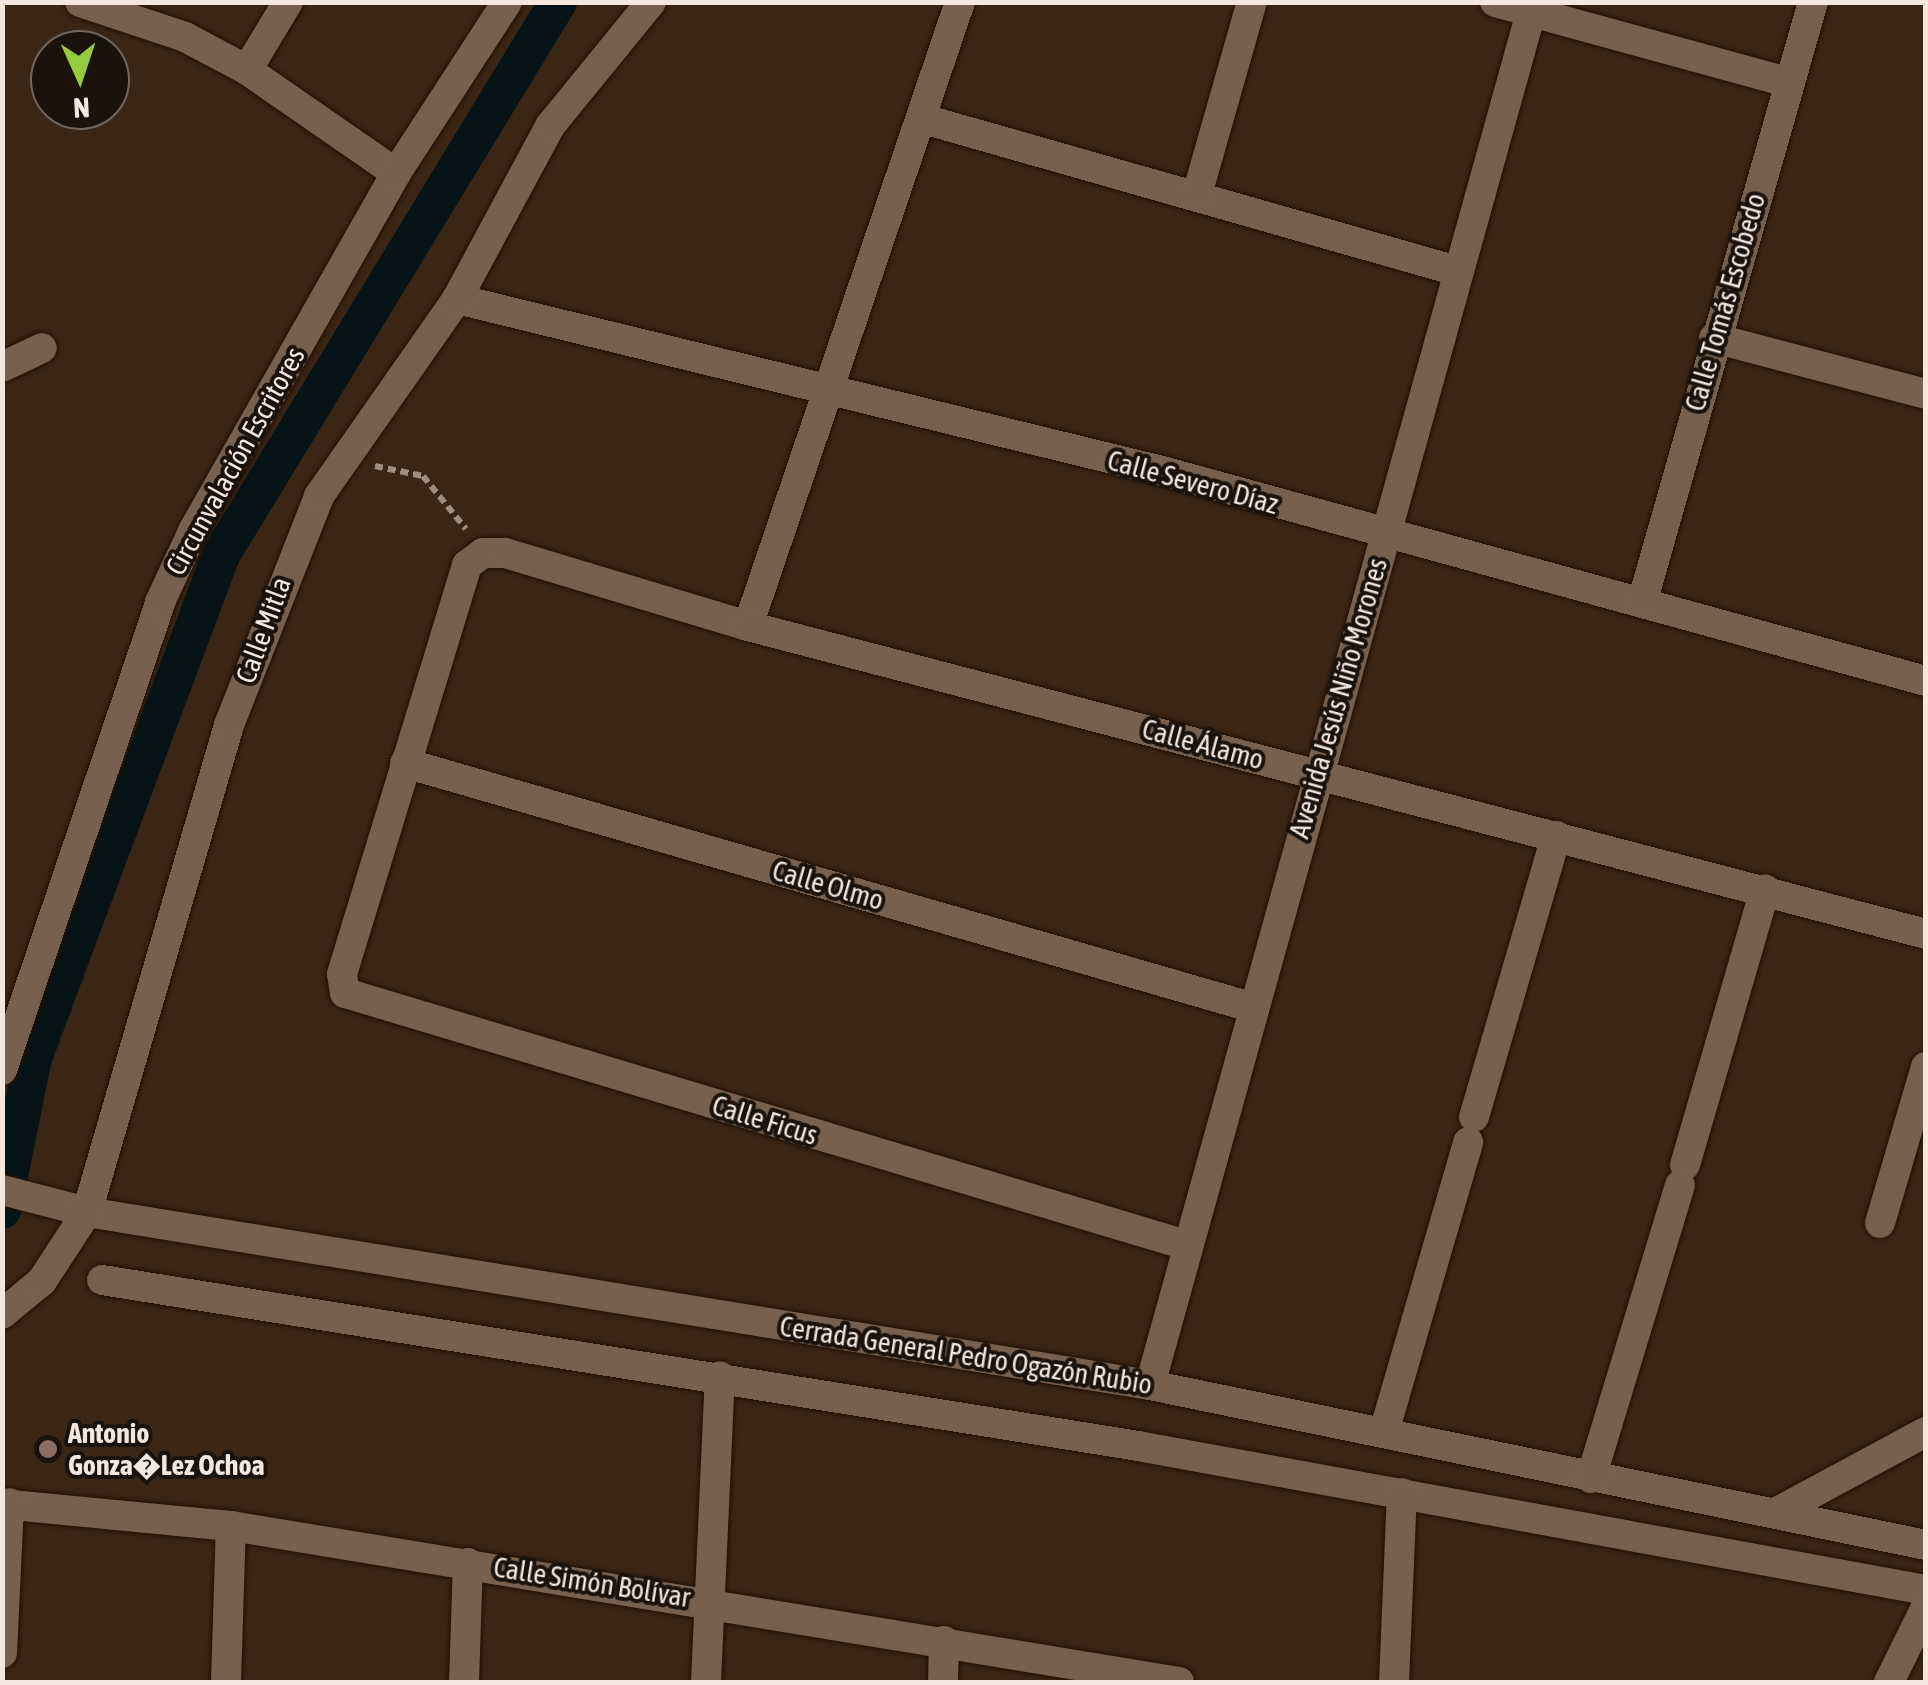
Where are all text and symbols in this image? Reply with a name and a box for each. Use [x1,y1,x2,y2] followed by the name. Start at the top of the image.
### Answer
[30,30,130,130] north arrow
[72,92,91,124] text: N
[1678,189,1772,415] street label: Calle Tomás Escobedo
[158,341,312,581] street label: Circunvalación Escritores
[1104,443,1282,521] street label: Calle Severo Díaz
[1282,554,1394,842] street label: Avenida Jesús Niño Morones
[228,572,298,688] street label: Calle Mitla
[1139,712,1267,776] street label: Calle Álamo
[769,853,887,917] street label: Calle Olmo
[708,1088,822,1152] street label: Calle Ficus
[777,1309,1155,1401] street label: Cerrada General Pedro Ogazón Rubio
[68,1416,265,1482] place label: Antonio Gonza�Lez Ochoa
[37,1438,59,1460] marker: Antonio Gonza�Lez Ochoa
[491,1550,693,1614] street label: Calle Simón Bolívar

